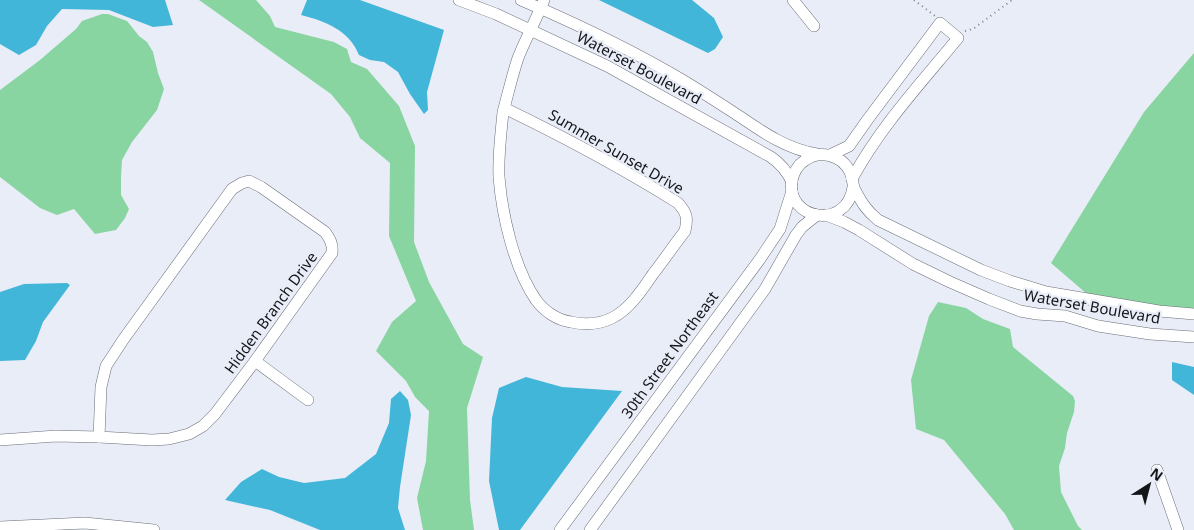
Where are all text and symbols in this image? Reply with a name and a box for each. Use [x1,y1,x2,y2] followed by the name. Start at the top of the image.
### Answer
[574,26,705,108] street label: Waterset Boulevard
[545,104,688,198] street label: Summer Sunset Drive
[219,248,321,377] street label: Hidden Branch Drive
[1022,284,1162,328] street label: Waterset Boulevard
[616,286,722,422] street label: 30th Street Northeast
[1124,460,1174,510] north arrow
[1147,463,1167,485] text: N

